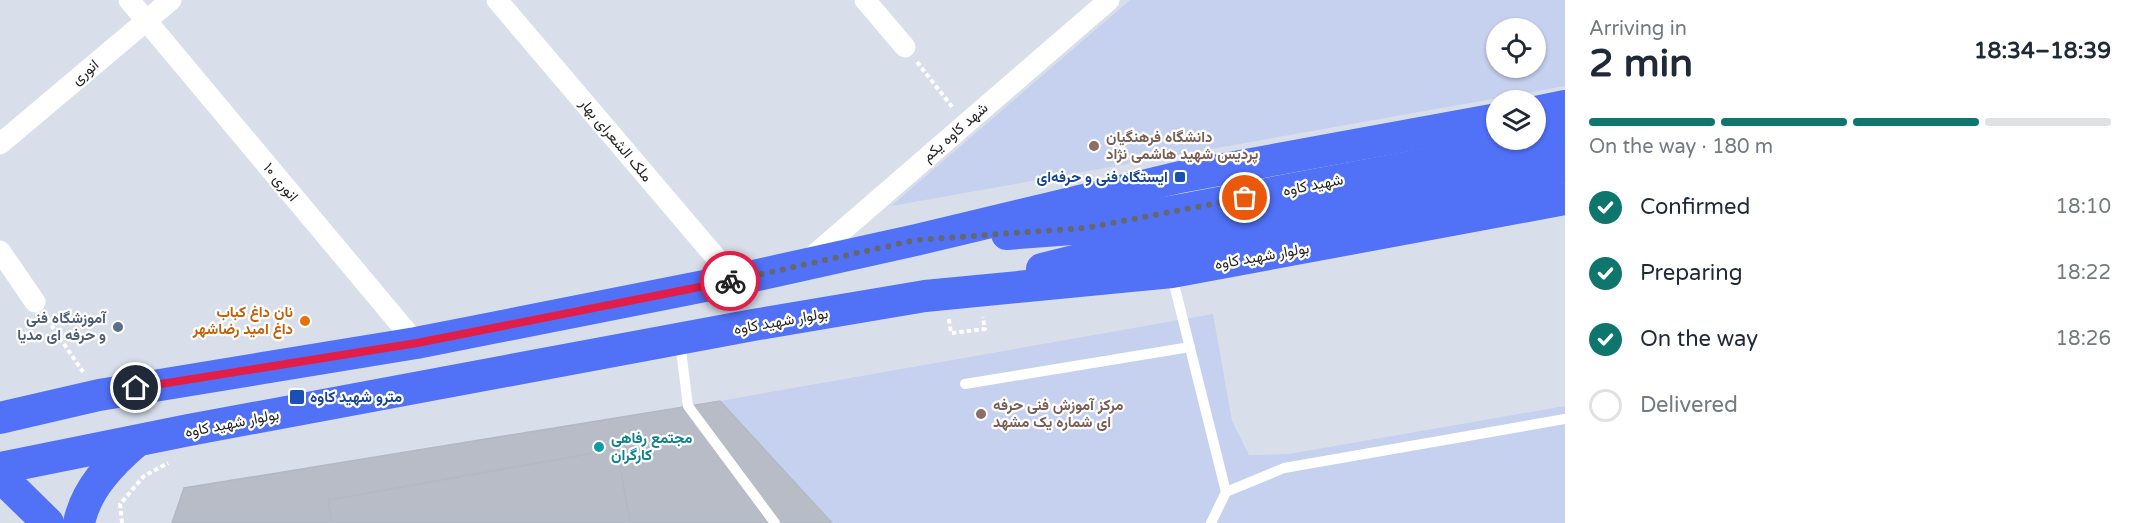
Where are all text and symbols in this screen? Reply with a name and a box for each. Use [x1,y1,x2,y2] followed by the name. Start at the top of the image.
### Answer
[1589,17,1687,41] text: Arriving in
[1486,18,1546,150] map controls
[1486,18,1546,78] button: locate
[1974,38,2111,64] text: 18:34–18:39
[1589,40,1693,87] text: 2 min
[68,55,103,89] street label: انوری
[1486,90,1546,150] button: layers
[574,94,656,186] street label: ملک الشعرای بهار
[918,98,992,166] street label: شهد کاوه یکم
[1106,128,1258,164] place label: دانشگاه فرهنگیان پردیس شهید هاشمی نژاد
[1589,135,1773,159] text: On the way · 180 m
[1087,139,1101,153] marker: دانشگاه فرهنگیان پردیس شهید هاشمی نژاد
[259,159,302,206] street label: انوری ۱۰
[1036,168,1168,186] place label: ایستگاه فنی و حرفه‌ای
[1173,170,1187,184] marker: ایستگاه فنی و حرفه‌ای
[1281,170,1345,200] street label: شهید کاوه
[1219,172,1270,223] pin
[1228,181,1261,214] icon: bag
[1589,191,1622,224] icon: check
[1640,194,1750,220] text: Confirmed
[2056,195,2111,219] text: 18:10
[1213,239,1311,273] street label: بولوار شهید کاوه
[700,251,760,311] courier
[1589,257,1622,290] icon: check
[1640,260,1743,286] text: Preparing
[2056,261,2111,285] text: 18:22
[714,265,747,298] icon: bike
[192,303,293,339] place label: نان داغ کباب داغ امید رضاشهر
[732,304,830,338] street label: بولوار شهید کاوه
[17,309,107,344] place label: آموزشگاه فنی و حرفه ای مدیا
[298,314,312,328] marker: نان داغ کباب داغ امید رضاشهر
[111,320,125,334] marker: آموزشگاه فنی و حرفه ای مدیا
[1589,323,1622,356] icon: check
[1640,326,1758,352] text: On the way
[2056,327,2111,351] text: 18:26
[110,362,161,413] pin
[119,371,152,404] icon: home
[288,388,306,406] marker: مترو شهید کاوه
[310,388,402,406] place label: مترو شهید کاوه
[1640,392,1738,418] text: Delivered
[993,396,1123,431] place label: مرکز آموزش فنی حرفه ای شماره یک مشهد
[183,405,281,441] street label: بولوار شهید کاوه
[974,407,988,421] marker: مرکز آموزش فنی حرفه ای شماره یک مشهد
[611,429,692,464] place label: مجتمع رفاهی کارگران
[592,440,606,454] marker: مجتمع رفاهی کارگران

